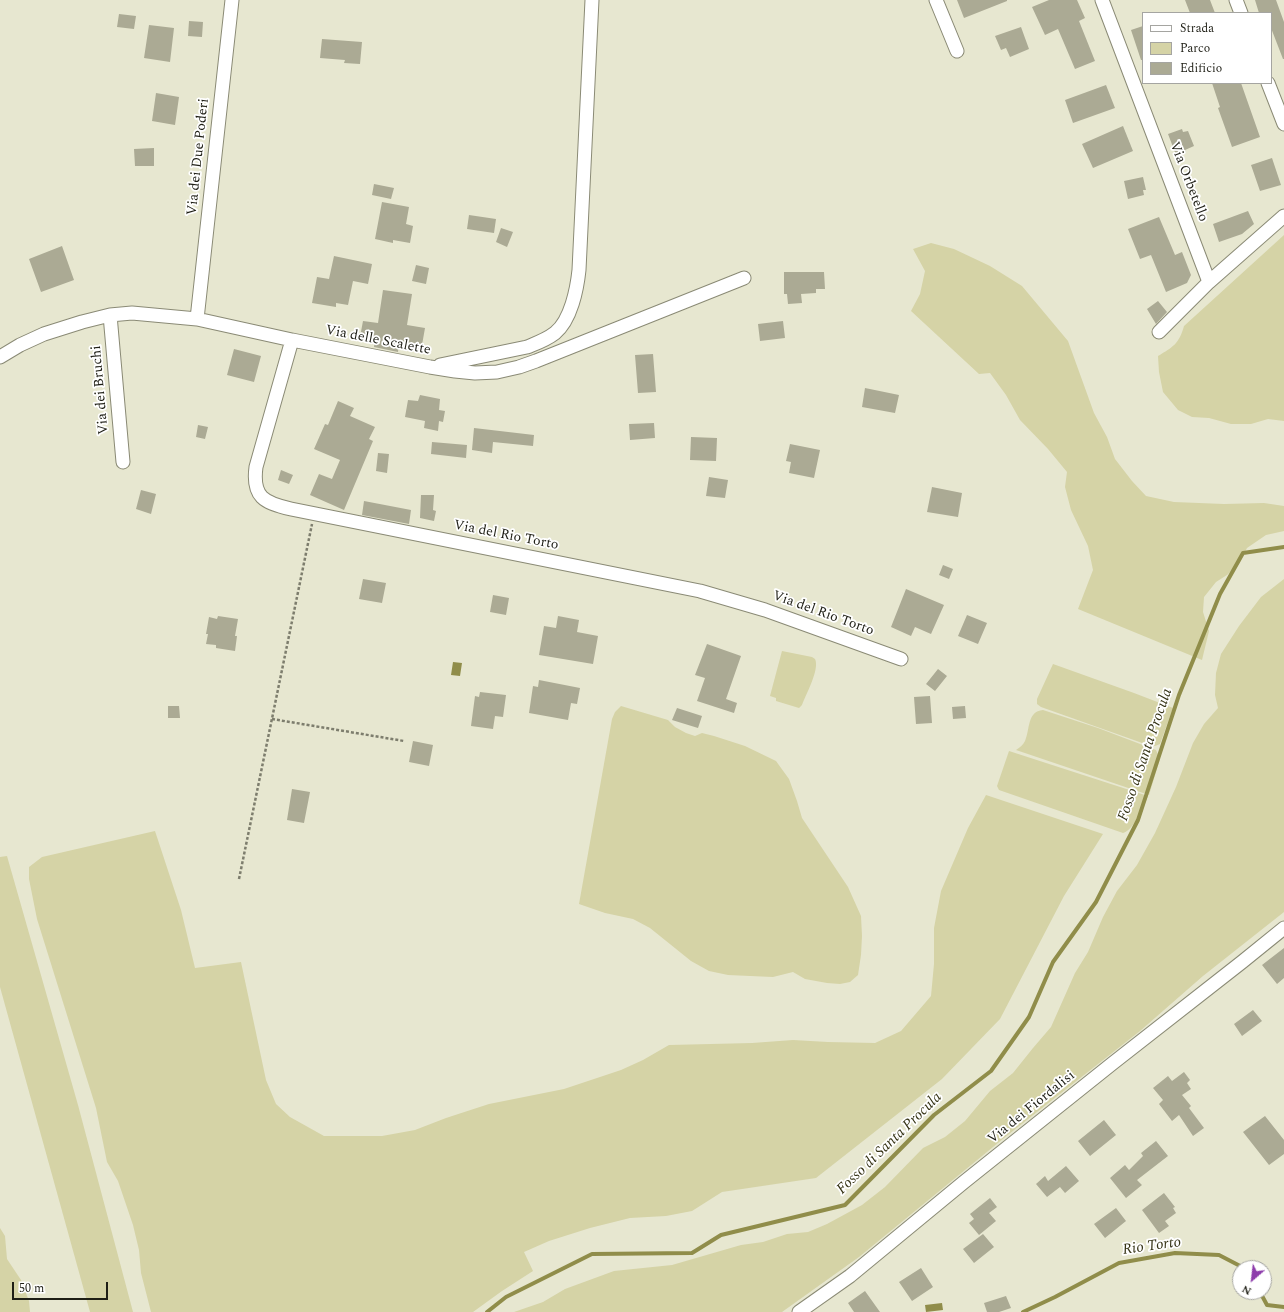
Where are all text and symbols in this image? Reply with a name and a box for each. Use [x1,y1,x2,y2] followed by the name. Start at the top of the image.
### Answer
[1142,12,1272,84] legend
[1180,19,1214,38] text: Strada
[1180,39,1210,58] text: Parco
[1180,59,1222,78] text: Edificio
[185,98,213,216] street label: Via dei Due Poderi
[1165,140,1211,224] street label: Via Orbetello
[324,323,432,359] street label: Via delle Scalette
[89,345,113,435] street label: Via dei Bruchi
[452,518,560,554] street label: Via del Rio Torto
[770,588,876,640] street label: Via del Rio Torto
[1115,686,1177,824] water label: Fosso di Santa Procula
[985,1068,1079,1148] street label: Via dei Fiordalisi
[834,1089,946,1199] water label: Fosso di Santa Procula
[1122,1234,1182,1260] water label: Rio Torto
[1232,1260,1272,1300] north arrow
[14,1274,110,1300] scale bar
[19,1279,44,1298] text: 50 m
[1239,1281,1255,1300] text: N

